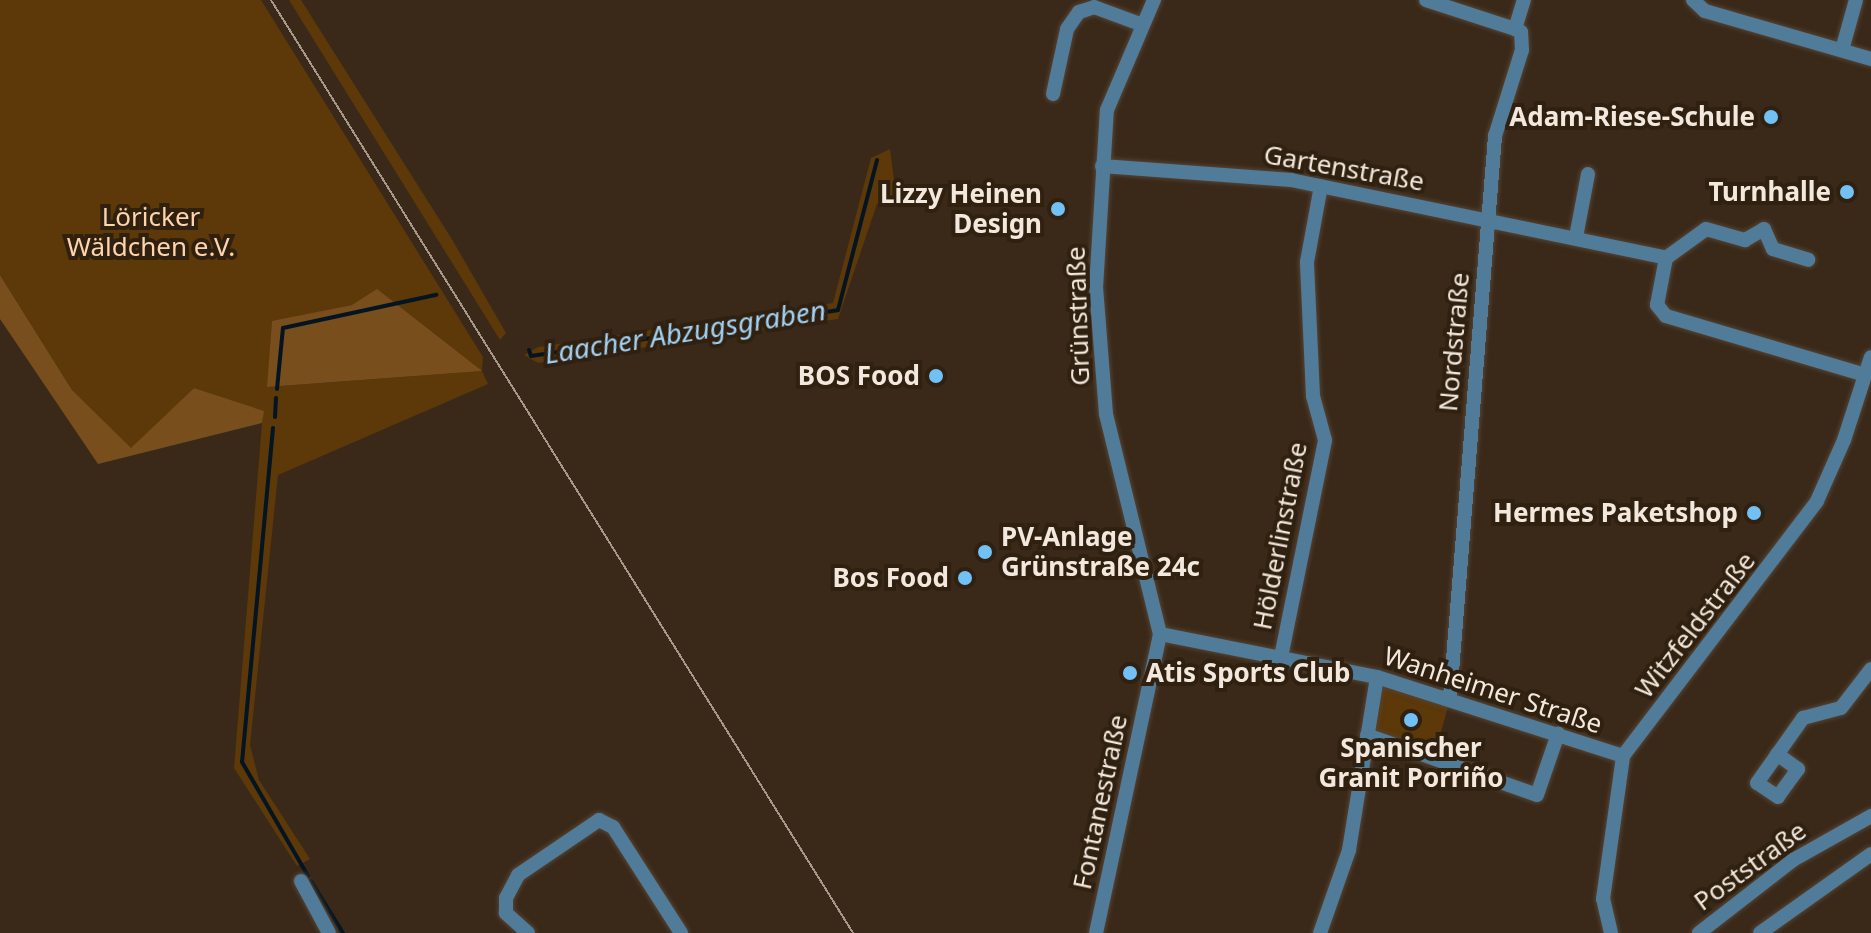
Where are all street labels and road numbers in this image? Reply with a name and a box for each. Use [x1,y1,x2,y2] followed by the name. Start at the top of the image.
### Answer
[1261,139,1427,197] street label: Gartenstraße
[1060,246,1096,386] street label: Grünstraße
[1432,271,1476,413] street label: Nordstraße
[1247,440,1313,632] street label: Hölderlinstraße
[1628,546,1762,704] street label: Witzfeldstraße
[1380,640,1606,740] street label: Wanheimer Straße
[1066,712,1134,892] street label: Fontanestraße
[1688,815,1812,917] street label: Poststraße

